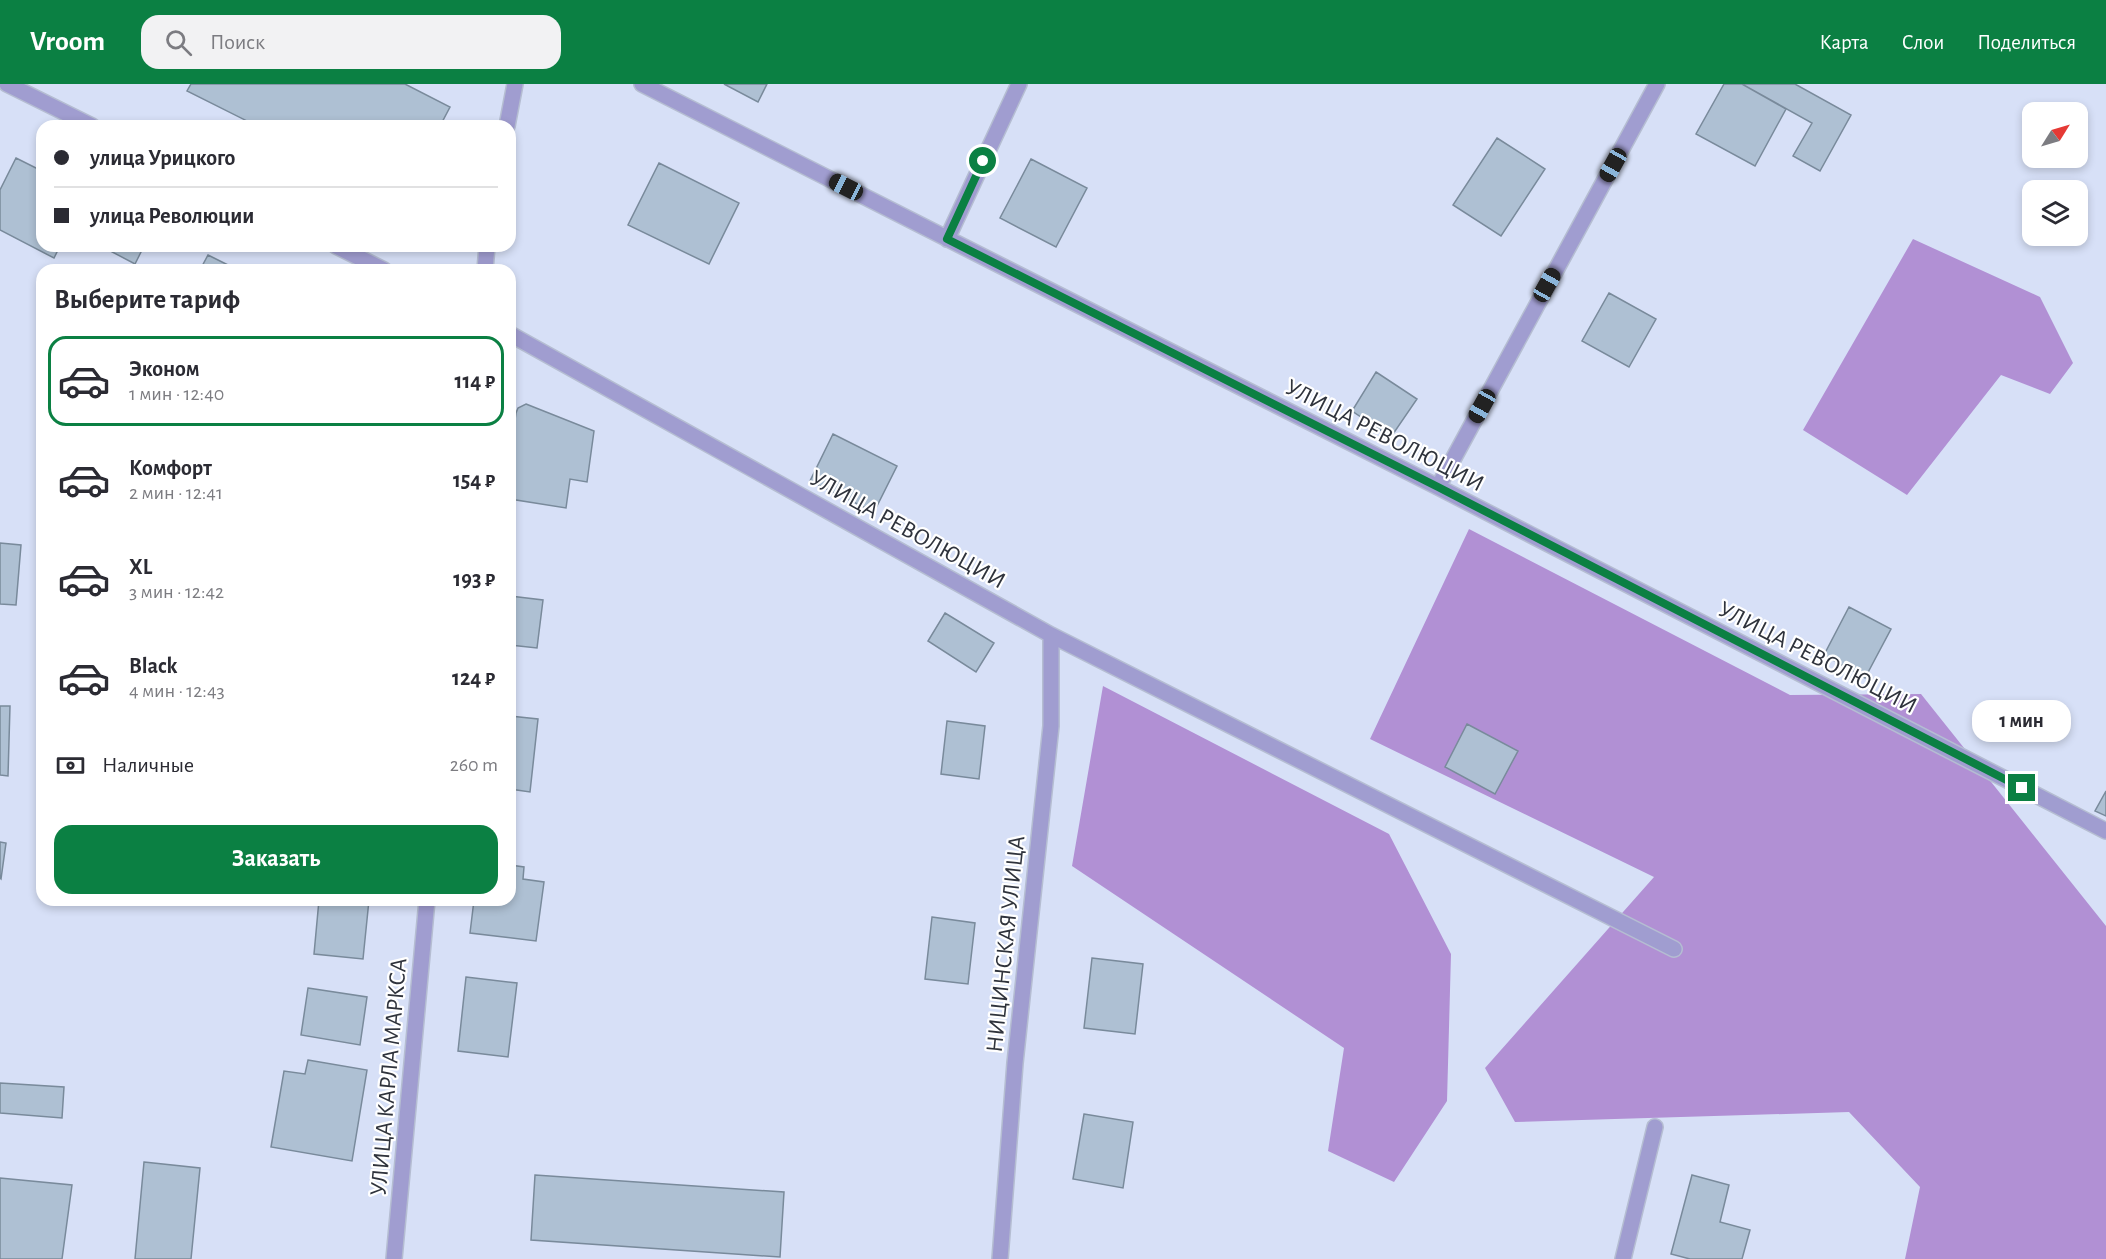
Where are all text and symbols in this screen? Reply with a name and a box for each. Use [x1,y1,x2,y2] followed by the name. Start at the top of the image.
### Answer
[141,15,561,69] search box
[162,26,195,59] icon: search
[30,28,105,56] text: Vroom
[210,31,265,53] text: Поиск
[1819,32,1869,53] text: Карта
[1902,32,1944,53] text: Слои
[1977,32,2076,53] text: Поделиться
[2022,102,2088,168] north arrow
[2022,102,2088,246] map controls
[1596,145,1630,185] car
[90,147,235,169] text: улица Урицкого
[969,147,996,174] route start
[826,171,866,203] car
[2022,180,2088,246] button: layers
[90,205,254,227] text: улица Революции
[1530,265,1564,305] car
[54,286,240,313] text: Выберите тариф
[57,354,111,408] icon: car
[129,358,200,380] text: Эконом
[454,370,495,392] text: 114 ₽
[1281,375,1488,496] street label: УЛИЦА РЕВОЛЮЦИИ
[129,384,224,404] text: 1 мин · 12:40
[1465,386,1499,426] car
[57,453,111,507] icon: car
[129,457,212,479] text: Комфорт
[806,466,1009,594] street label: УЛИЦА РЕВОЛЮЦИИ
[453,469,495,491] text: 154 ₽
[129,483,223,503] text: 2 мин · 12:41
[57,552,111,606] icon: car
[129,556,152,578] text: XL
[453,568,495,590] text: 193 ₽
[129,582,224,602] text: 3 мин · 12:42
[1714,597,1921,718] street label: УЛИЦА РЕВОЛЮЦИИ
[57,651,111,705] icon: car
[129,655,177,677] text: Black
[452,667,495,689] text: 124 ₽
[129,681,225,701] text: 4 мин · 12:43
[1972,701,2072,743] callout: 1 мин
[1999,711,2044,731] text: 1 мин
[54,749,87,782] icon: cash
[102,754,194,776] text: Наличные
[450,755,498,775] text: 260 m
[2008,774,2035,801] route end
[54,825,498,894] button: Заказать
[983,834,1029,1054] street label: НИЦИНСКАЯ УЛИЦА
[367,957,411,1197] street label: УЛИЦА КАРЛА МАРКСА

